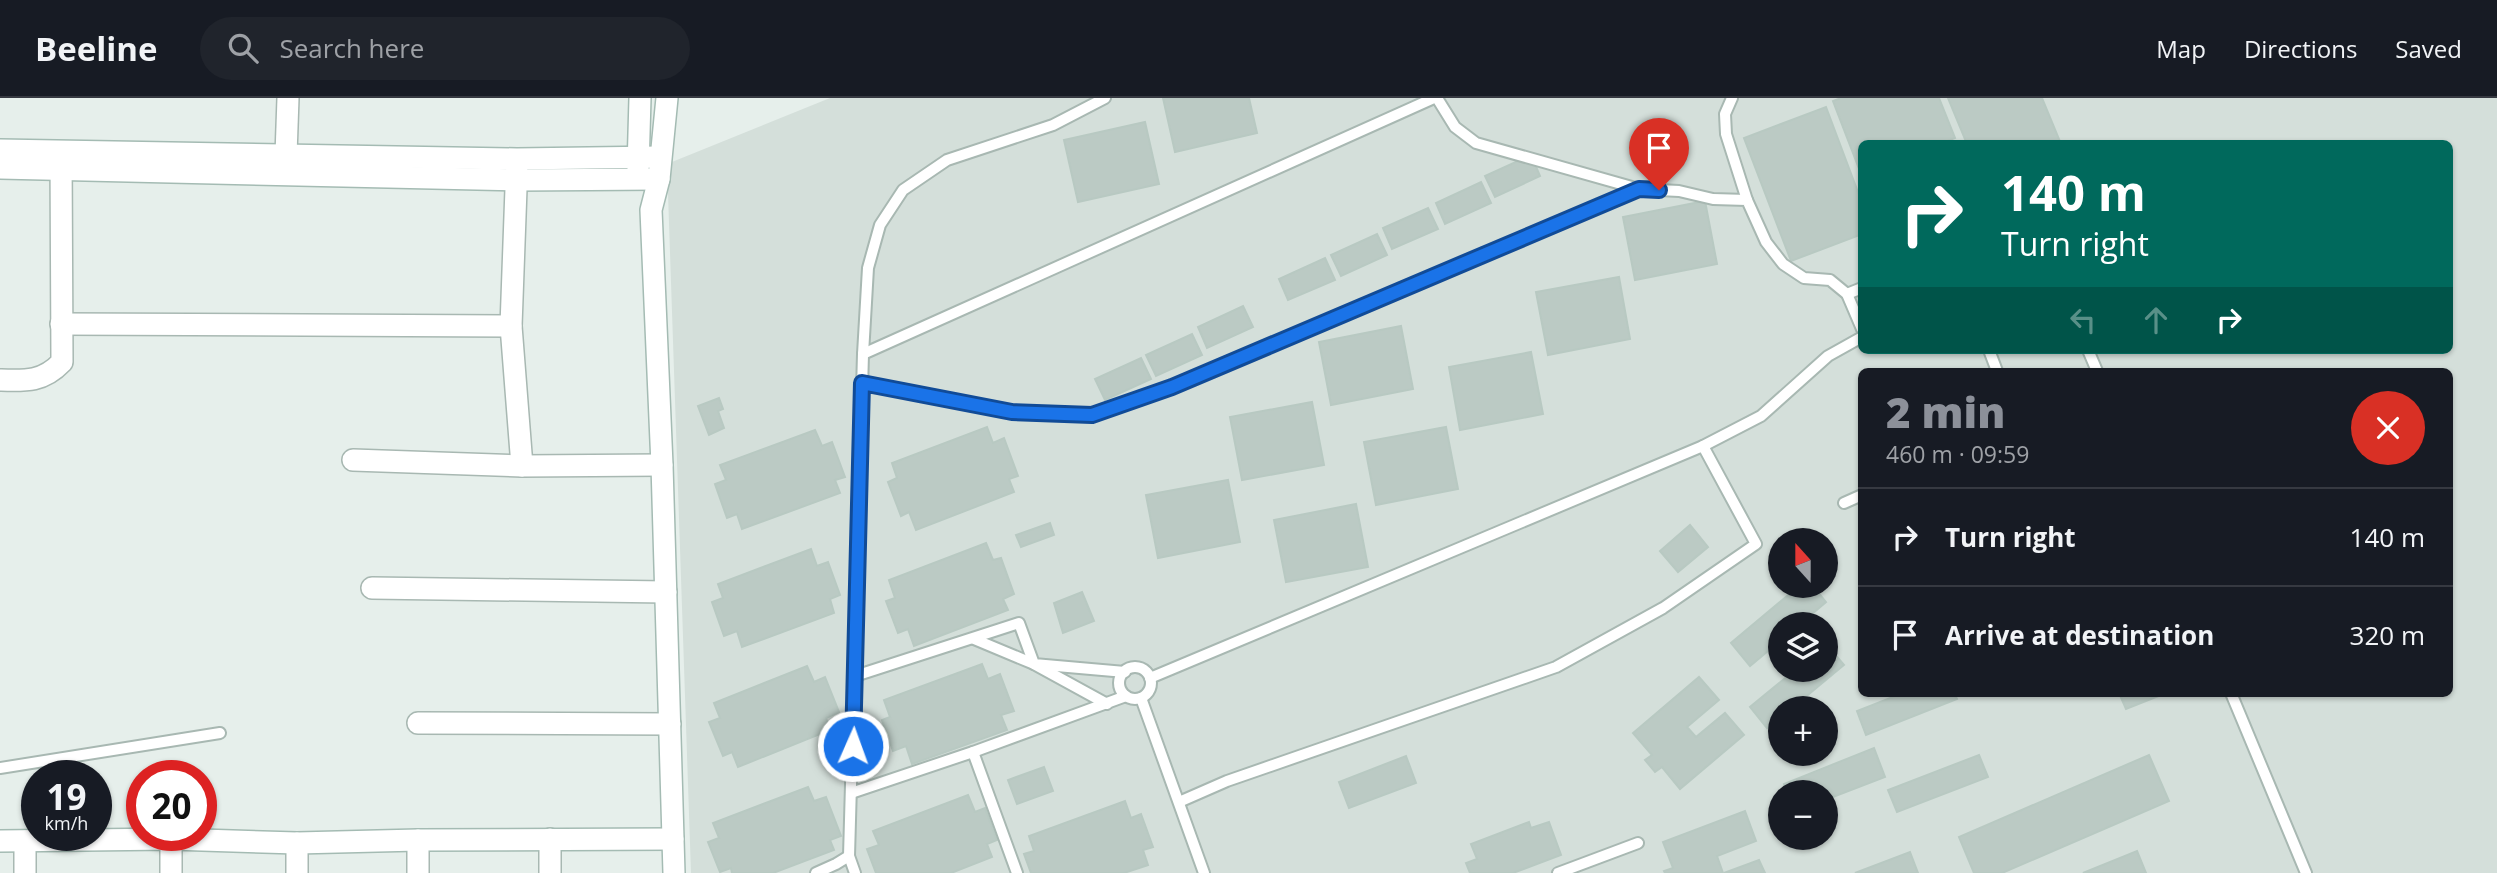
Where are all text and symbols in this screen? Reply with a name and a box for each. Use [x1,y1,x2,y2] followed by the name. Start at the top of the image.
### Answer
[200,17,690,80] search box
[35,26,158,71] text: Beeline
[224,29,262,67] icon: search
[280,30,424,66] text: Search here
[2156,32,2206,65] text: Map
[2244,32,2357,65] text: Directions
[2395,32,2462,65] text: Saved
[1629,118,1689,190] pin
[1640,129,1678,167] icon: arrive
[2001,159,2146,225] text: 140 m
[1886,168,1977,259] icon: right
[2001,222,2149,265] text: Turn right
[2064,301,2102,339] icon: left
[2137,301,2175,339] icon: ahead
[2210,301,2248,339] icon: right
[1886,383,2005,440] text: 2 min
[2351,391,2425,465] button: close
[1886,438,2029,470] text: 460 m · 09:59
[1886,518,1924,556] icon: right
[1945,519,2076,555] text: Turn right
[2350,519,2425,555] text: 140 m
[1768,528,1838,598] north arrow
[1768,528,1838,850] map controls
[1768,612,1838,682] button: layers
[1886,616,1924,654] icon: arrive
[1945,617,2214,653] text: Arrive at destination
[2350,617,2425,653] text: 320 m
[1768,696,1838,766] button: +
[816,709,890,783] position arrow
[126,760,217,851] speed limit sign: 20
[46,773,87,820] text: 19
[1768,780,1838,850] button: −
[45,811,88,835] text: km/h

